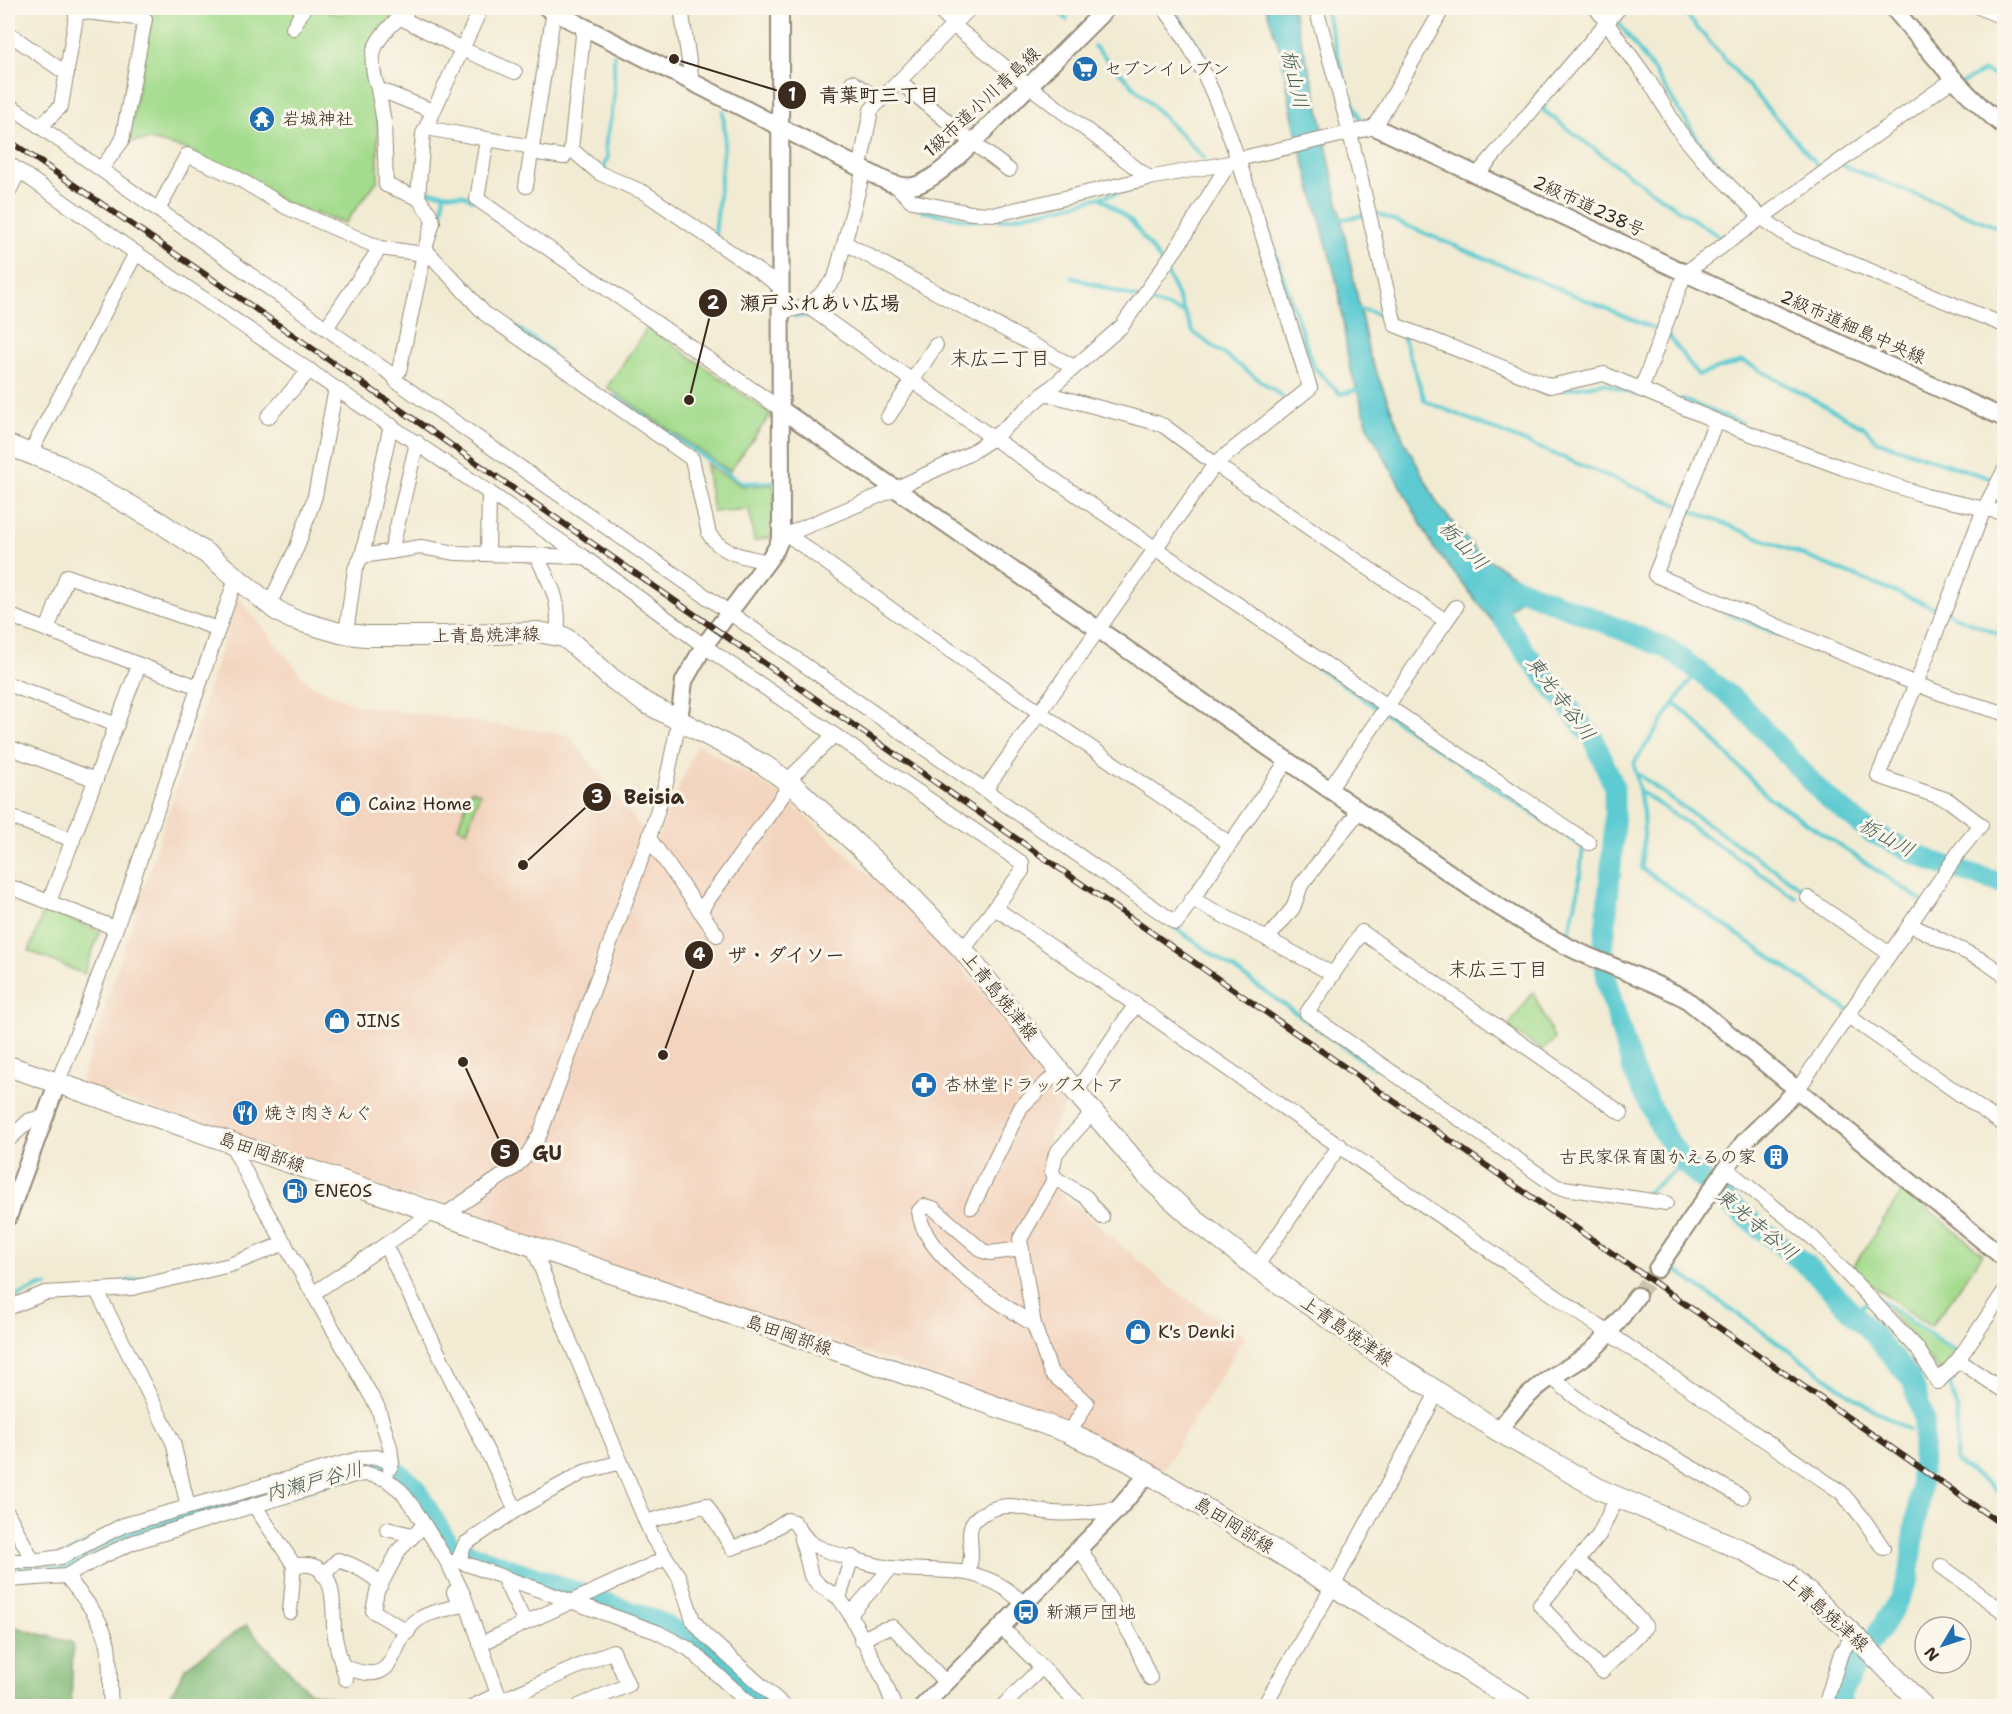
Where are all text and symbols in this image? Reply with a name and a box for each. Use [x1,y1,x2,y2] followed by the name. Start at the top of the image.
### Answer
[918,42,1046,162] street label: 1級市道小川青島線
[1276,47,1314,111] water label: 栃山川
[1070,54,1100,84] supermarket icon: セブンイレブン
[1104,57,1230,81] place label: セブンイレブン
[777,76,951,114] callout: 青葉町三丁目
[819,82,939,108] text: 青葉町三丁目
[788,83,796,107] text: 1
[247,104,277,134] temple icon: 岩城神社
[282,107,354,131] place label: 岩城神社
[1529,170,1649,242] street label: 2級市道238号
[698,284,912,322] callout: 瀬戸ふれあい広場
[1777,284,1929,370] street label: 2級市道細島中央線
[740,290,900,316] text: 瀬戸ふれあい広場
[707,291,720,315] text: 2
[950,345,1050,371] district label: 末広二丁目
[1434,514,1494,576] water label: 栃山川
[432,622,540,648] street label: 上青島焼津線
[1521,650,1601,746] water label: 東光寺谷川
[582,778,696,816] callout: Beisia
[624,784,685,810] text: Beisia
[591,785,603,809] text: 3
[333,789,363,819] shop icon: Cainz Home
[368,792,472,816] place label: Cainz Home
[1854,811,1920,863] water label: 栃山川
[684,936,858,974] callout: ザ・ダイソー
[727,942,845,968] text: ザ・ダイソー
[693,943,706,967] text: 4
[957,946,1043,1046] street label: 上青島焼津線
[1448,956,1548,982] district label: 末広三丁目
[322,1006,352,1036] shop icon: JINS
[356,1009,400,1033] place label: JINS
[909,1070,939,1100] pharmacy icon: 杏林堂ドラッグストア
[944,1073,1124,1097] place label: 杏林堂ドラッグストア
[230,1098,260,1128] restaurant icon: 焼き肉きんぐ
[264,1101,372,1125] place label: 焼き肉きんぐ
[216,1126,308,1178] street label: 島田岡部線
[490,1134,574,1172] callout: GU
[532,1140,562,1166] text: GU
[499,1141,511,1165] text: 5
[1761,1142,1791,1172] building icon: 古民家保育園かえるの家
[1559,1145,1756,1169] place label: 古民家保育園かえるの家
[280,1176,310,1206] fuel station icon: ENEOS
[314,1179,372,1203] place label: ENEOS
[1710,1182,1804,1266] water label: 東光寺谷川
[1296,1290,1398,1372] street label: 上青島焼津線
[743,1309,835,1361] street label: 島田岡部線
[1123,1317,1153,1347] shop icon: K's Denki
[1158,1320,1235,1344] place label: K's Denki
[262,1456,366,1506] water label: 内瀬戸谷川
[1189,1491,1279,1559] street label: 島田岡部線
[1778,1567,1874,1657] street label: 上青島焼津線
[1011,1597,1041,1627] bus stop icon: 新瀬戸団地
[1046,1600,1136,1624] place label: 新瀬戸団地
[1913,1615,1973,1675] north arrow
[1920,1643,1944,1666] text: N

